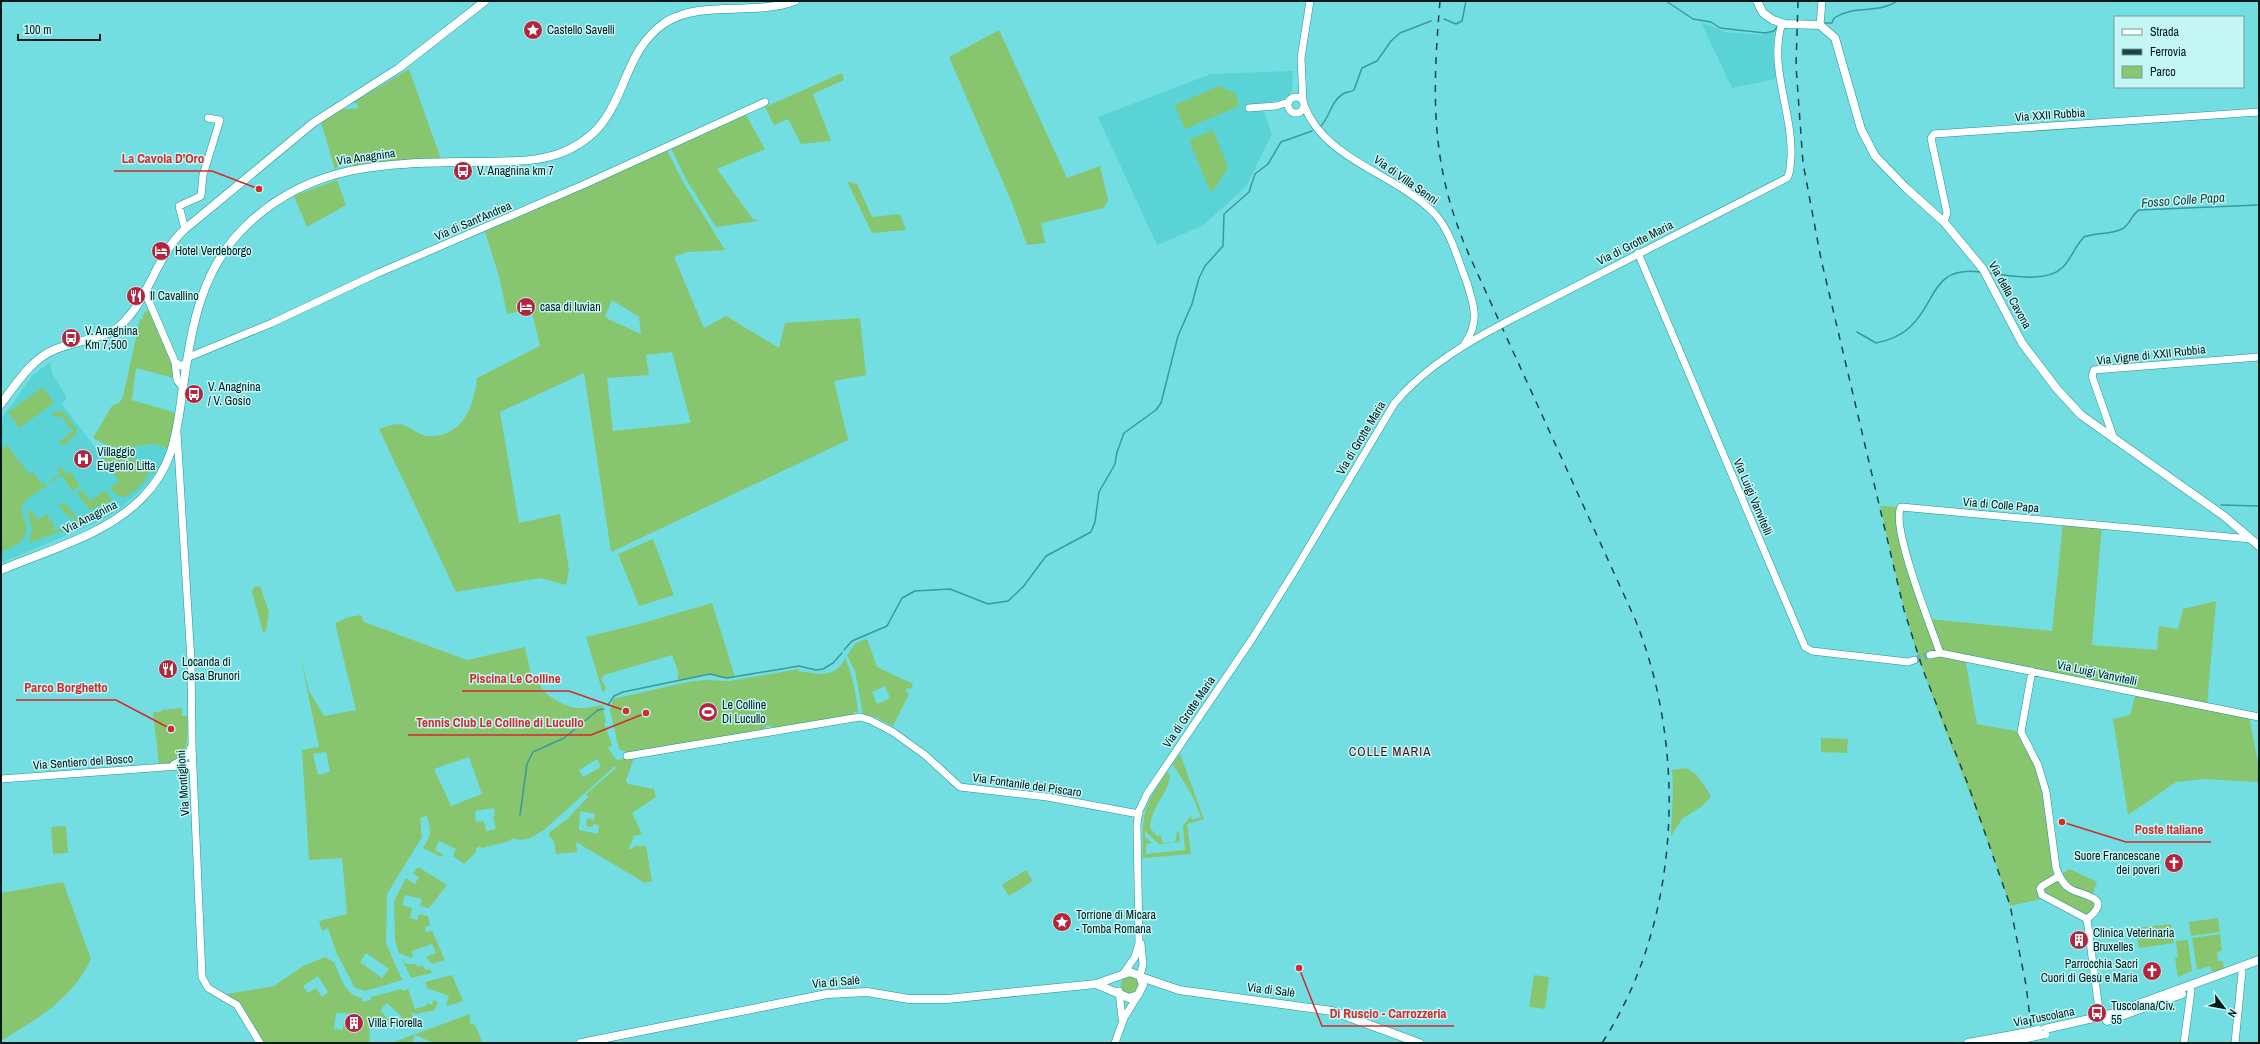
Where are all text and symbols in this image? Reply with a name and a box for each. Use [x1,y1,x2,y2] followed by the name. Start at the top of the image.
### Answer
[18,16,100,42] scale bar
[2114,16,2244,88] legend
[522,19,544,41] place icon: Castello Savelli
[24,22,51,38] text: 100 m
[547,22,615,38] place label: Castello Savelli
[2150,24,2180,40] text: Strada
[2150,44,2187,60] text: Ferrovia
[2150,64,2176,80] text: Parco
[2014,105,2086,125] street label: Via XXII Rubbia
[336,145,397,169] street label: Via Anagnina
[114,146,212,171] callout: La Cavola D'Oro
[122,150,204,167] text: La Cavola D'Oro
[1370,152,1442,208] street label: Via di Villa Senni
[452,160,474,182] bus stop icon: V. Anagnina km 7
[477,163,554,179] place label: V. Anagnina km 7
[2141,189,2225,211] water label: Fosso Colle Papa
[432,197,514,244] street label: Via di Sant'Andrea
[1594,217,1676,269] street label: Via di Grotte Maria
[150,240,172,262] hotel icon: Hotel Verdeborgo
[175,243,252,259] place label: Hotel Verdeborgo
[1985,258,2035,332] street label: Via della Cavona
[125,285,147,307] restaurant icon: Il Cavallino
[150,288,199,304] place label: Il Cavallino
[515,296,537,318] hotel icon: casa di luvian
[540,299,601,315] place label: casa di luvian
[85,323,138,353] place label: V. Anagnina Km 7,500
[60,327,82,349] bus stop icon: V. Anagnina Km 7,500
[2096,341,2207,369] street label: Via Vigne di XXII Rubbia
[208,379,261,409] place label: V. Anagnina / V. Gosio
[183,383,205,405] bus stop icon: V. Anagnina / V. Gosio
[1333,398,1390,478] street label: Via di Grotte Maria
[97,444,156,474] place label: Villaggio Eugenio Litta
[72,448,94,470] hospital icon: Villaggio Eugenio Litta
[1730,456,1776,538] street label: Via Luigi Vanvitelli
[1962,494,2040,516] street label: Via di Colle Papa
[60,496,120,538] street label: Via Anagnina
[182,654,240,684] place label: Locanda di Casa Brunori
[2055,657,2139,689] street label: Via Luigi Vanvitelli
[157,658,179,680] restaurant icon: Locanda di Casa Brunori
[462,666,569,691] callout: Piscina Le Colline
[469,670,561,687] text: Piscina Le Colline
[1159,672,1219,751] street label: Via di Grotte Maria
[16,675,116,700] callout: Parco Borghetto
[24,679,108,696] text: Parco Borghetto
[722,697,766,727] place label: Le Colline Di Lucullo
[697,701,719,723] sports icon: Le Colline Di Lucullo
[408,710,591,735] callout: Tennis Club Le Colline di Lucullo
[416,714,584,731] text: Tennis Club Le Colline di Lucullo
[1349,743,1431,760] district label: COLLE MARIA
[173,750,193,816] street label: Via Montiglioni
[32,751,134,773] street label: Via Sentiero del Bosco
[971,769,1083,801] street label: Via Fontanile del Piscaro
[2126,817,2211,842] callout: Poste Italiane
[2135,821,2203,838] text: Poste Italiane
[2074,848,2160,878] place label: Suore Francescane dei poveri
[2163,852,2185,874] church icon: Suore Francescane dei poveri
[1076,907,1156,937] place label: Torrione di Micara - Tomba Romana
[1051,911,1073,933] place icon: Torrione di Micara - Tomba Romana
[2093,925,2175,955] place label: Clinica Veterinaria Bruxelles
[2068,929,2090,951] building icon: Clinica Veterinaria Bruxelles
[2041,956,2139,986] place label: Parrocchia Sacri Cuori di Gesù e Maria
[2141,960,2163,982] church icon: Parrocchia Sacri Cuori di Gesù e Maria
[811,972,861,992] street label: Via di Salè
[1246,979,1296,1001] street label: Via di Salè
[2204,988,2244,1028] north arrow
[2111,998,2175,1028] place label: Tuscolana/Civ. 55
[1322,1001,1454,1026] callout: Di Ruscio - Carrozzeria
[2086,1002,2108,1024] bus stop icon: Tuscolana/Civ. 55
[2012,1003,2076,1031] street label: Via Tuscolana
[1330,1005,1446,1022] text: Di Ruscio - Carrozzeria
[2225,1007,2240,1020] text: N
[343,1012,365,1034] building icon: Villa Fiorella
[368,1015,423,1031] place label: Villa Fiorella

